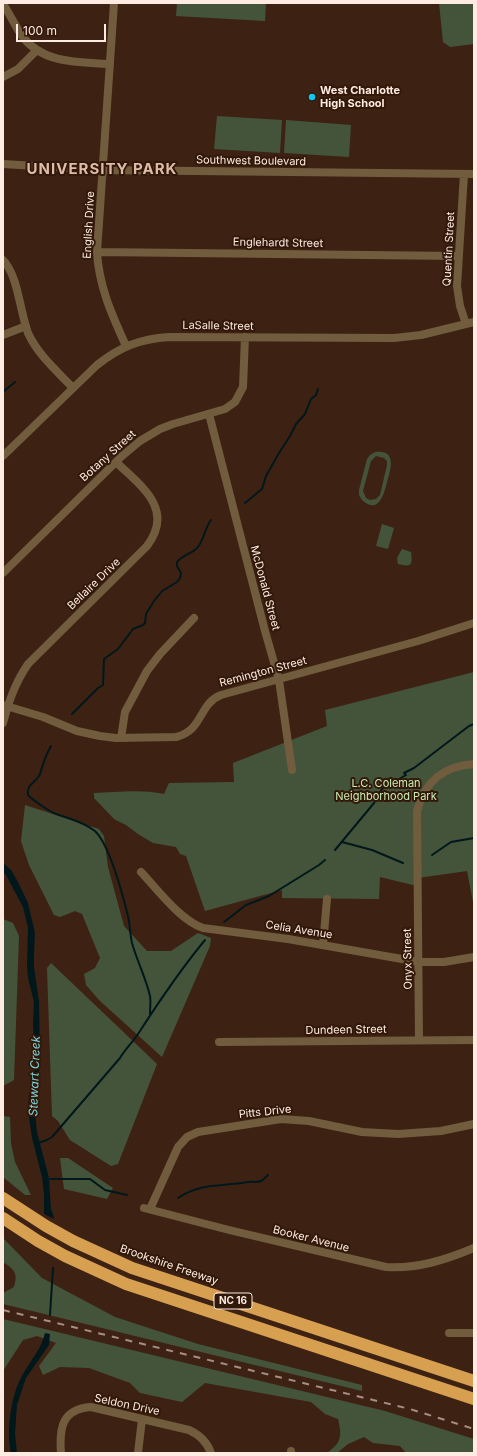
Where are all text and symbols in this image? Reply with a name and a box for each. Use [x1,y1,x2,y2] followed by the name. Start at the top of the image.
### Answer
[18,16,108,42] scale bar
[23,23,57,38] text: 100 m
[320,84,400,110] place label: West Charlotte High School
[307,92,317,102] marker: West Charlotte High School
[196,153,306,169] street label: Southwest Boulevard
[27,160,177,178] district label: UNIVERSITY PARK
[81,191,97,259] street label: English Drive
[440,211,458,287] street label: Quentin Street
[233,236,323,250] street label: Englehardt Street
[182,319,254,333] street label: LaSalle Street
[77,428,139,484] street label: Botany Street
[247,544,283,632] street label: McDonald Street
[65,555,123,613] street label: Bellaire Drive
[218,654,308,690] street label: Remington Street
[335,777,437,803] park label: L.C. Coleman Neighborhood Park
[265,918,333,942] street label: Celia Avenue
[401,928,415,990] street label: Onyx Street
[305,1023,387,1037] street label: Dundeen Street
[26,1035,44,1117] water label: Stewart Creek
[238,1103,292,1121] street label: Pitts Drive
[271,1223,351,1255] street label: Booker Avenue
[118,1242,220,1288] street label: Brookshire Freeway
[214,1293,252,1309] road number: NC 16
[93,1392,161,1418] street label: Seldon Drive

